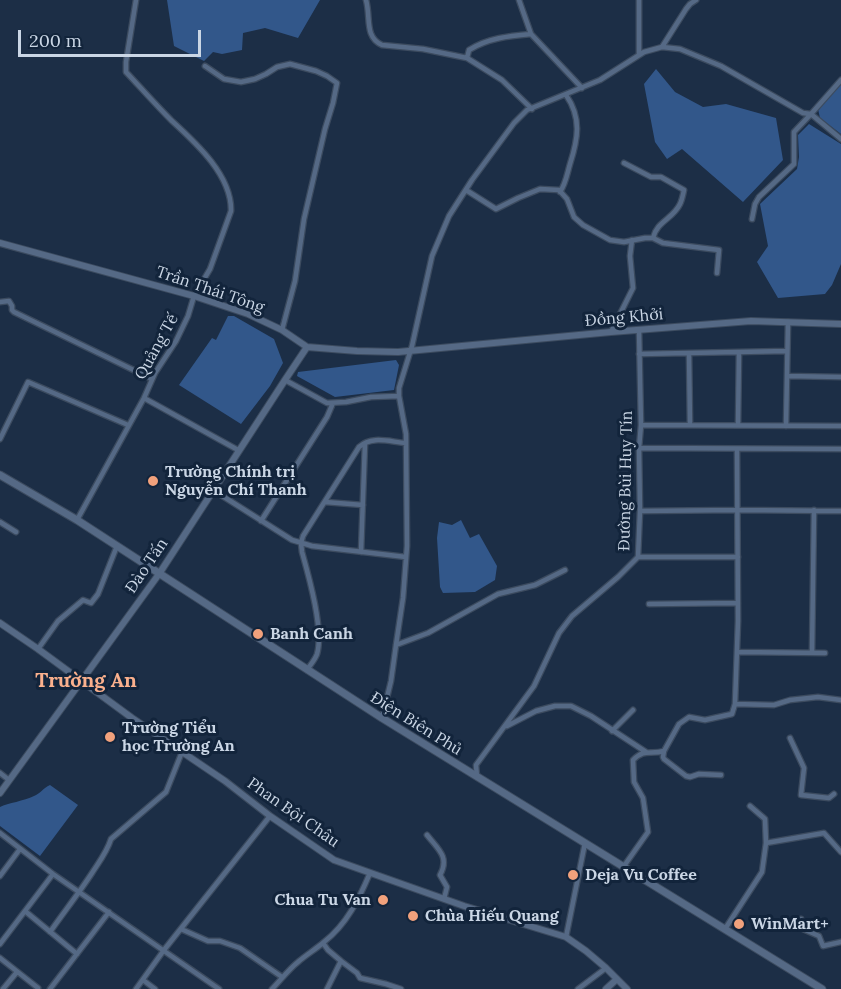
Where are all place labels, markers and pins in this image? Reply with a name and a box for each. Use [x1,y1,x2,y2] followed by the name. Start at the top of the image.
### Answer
[165,462,307,500] place label: Trường Chính trị Nguyễn Chí Thanh
[146,474,160,488] marker: Trường Chính trị Nguyễn Chí Thanh
[270,624,353,644] place label: Banh Canh
[251,627,265,641] marker: Banh Canh
[122,718,235,756] place label: Trường Tiểu học Trường An
[103,730,117,744] marker: Trường Tiểu học Trường An
[585,865,697,885] place label: Deja Vu Coffee
[566,868,580,882] marker: Deja Vu Coffee
[275,890,371,910] place label: Chua Tu Van
[376,893,390,907] marker: Chua Tu Van
[425,906,559,926] place label: Chùa Hiếu Quang
[406,909,420,923] marker: Chùa Hiếu Quang
[751,914,829,934] place label: WinMart+
[732,917,746,931] marker: WinMart+

